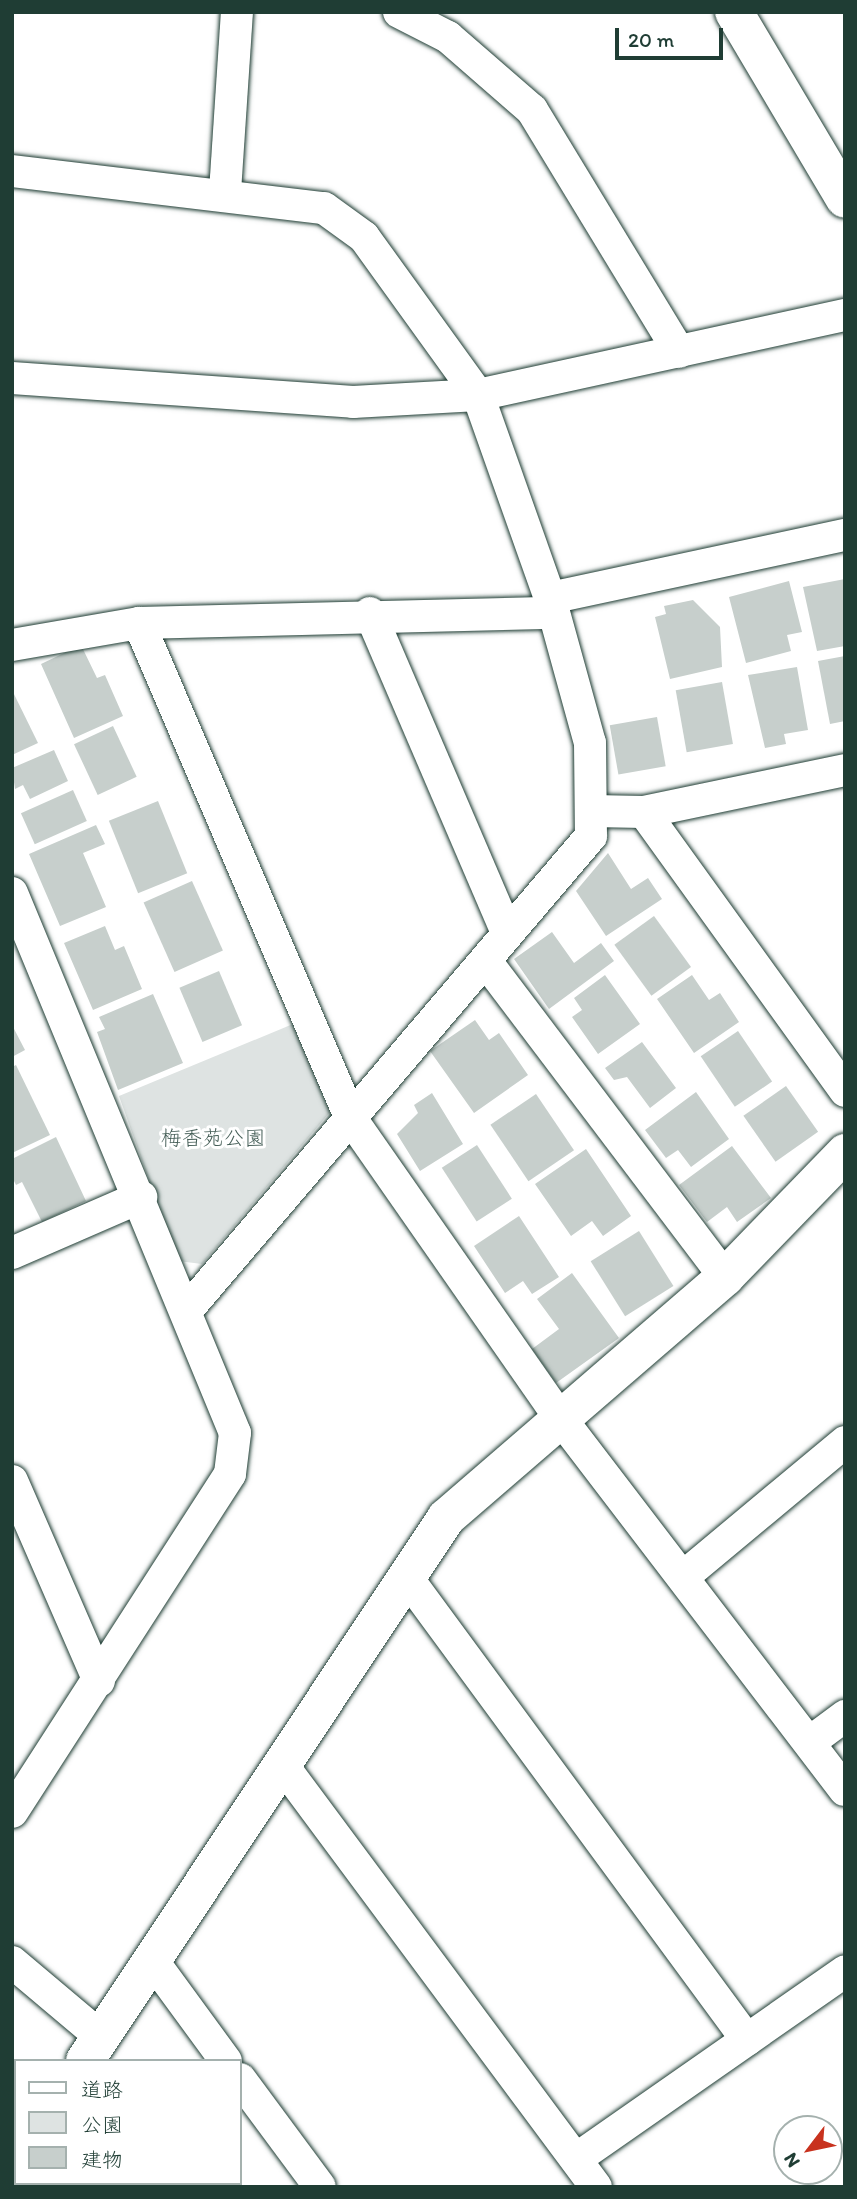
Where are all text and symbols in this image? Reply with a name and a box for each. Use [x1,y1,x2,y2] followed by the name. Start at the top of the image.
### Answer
[619,14,728,58] scale bar
[628,27,674,52] text: 20 m
[161,1125,265,1151] park label: 梅香苑公園
[14,2059,242,2185] legend
[81,2077,123,2102] text: 道路
[81,2112,123,2137] text: 公園
[773,2115,843,2185] north arrow
[81,2147,123,2172] text: 建物
[778,2149,805,2172] text: N

